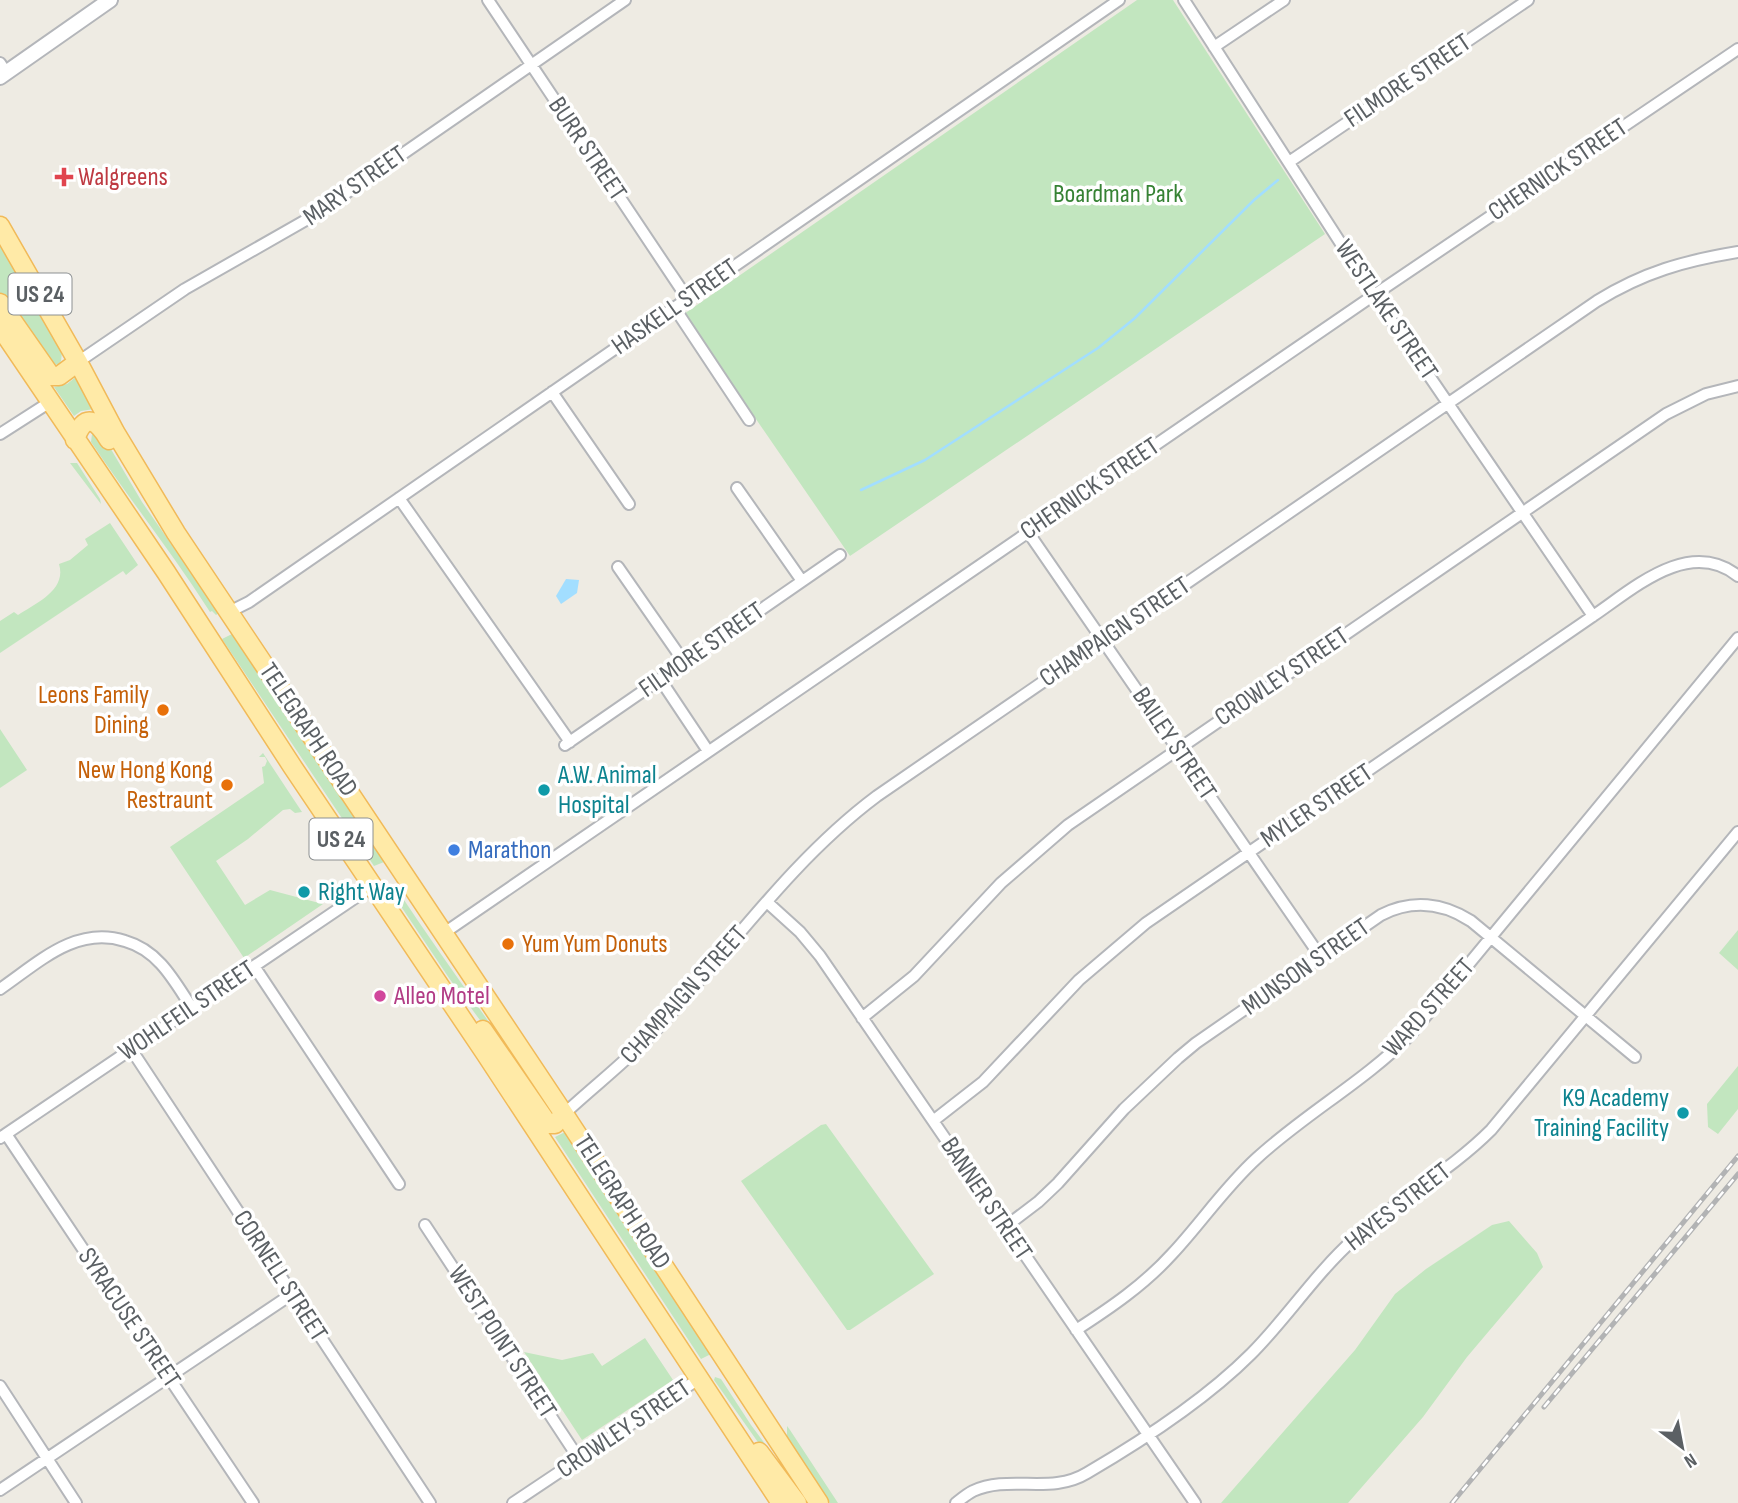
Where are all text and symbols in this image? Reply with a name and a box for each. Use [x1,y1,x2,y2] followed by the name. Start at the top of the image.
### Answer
[1339,27,1477,135] street label: FILMORE STREET
[541,91,633,207] street label: BURR STREET
[1483,112,1633,228] street label: CHERNICK STREET
[297,139,413,233] street label: MARY STREET
[78,162,168,193] place label: Walgreens
[56,169,72,185] marker: Walgreens
[1053,179,1183,210] park label: Boardman Park
[1328,234,1444,386] street label: WESTLAKE STREET
[606,252,744,362] street label: HASKELL STREET
[8,274,72,314] road number: US 24
[1015,431,1165,547] street label: CHERNICK STREET
[1034,570,1196,694] street label: CHAMPAIGN STREET
[633,596,771,704] street label: FILMORE STREET
[1209,621,1355,733] street label: CROWLEY STREET
[252,658,364,802] street label: TELEGRAPH ROAD
[38,680,149,741] place label: Leons Family Dining
[1125,682,1223,806] street label: BAILEY STREET
[155,702,171,718] marker: Leons Family Dining
[77,755,213,816] place label: New Hong Kong Restraunt
[1255,757,1379,855] street label: MYLER STREET
[557,760,657,821] place label: A.W. Animal Hospital
[219,777,235,793] marker: New Hong Kong Restraunt
[536,782,552,798] marker: A.W. Animal Hospital
[310,818,372,860] road number: US 24
[468,835,552,866] place label: Marathon
[446,842,462,858] marker: Marathon
[318,877,405,908] place label: Right Way
[296,884,312,900] marker: Right Way
[1236,912,1376,1022] street label: MUNSON STREET
[614,920,754,1070] street label: CHAMPAIGN STREET
[522,929,668,960] place label: Yum Yum Donuts
[500,936,516,952] marker: Yum Yum Donuts
[1377,952,1481,1064] street label: WARD STREET
[113,954,261,1068] street label: WOHLFEIL STREET
[393,981,490,1012] place label: Alleo Motel
[372,988,388,1004] marker: Alleo Motel
[1534,1083,1669,1144] place label: K9 Academy Training Facility
[1675,1105,1691,1121] marker: K9 Academy Training Facility
[567,1129,677,1275] street label: TELEGRAPH ROAD
[934,1132,1038,1266] street label: BANNER STREET
[1339,1156,1457,1258] street label: HAYES STREET
[226,1205,334,1347] street label: CORNELL STREET
[71,1242,187,1394] street label: SYRACUSE STREET
[441,1260,563,1424] street label: WEST POINT STREET
[551,1373,697,1485] street label: CROWLEY STREET
[1647,1412,1717,1482] north arrow
[1680,1448,1701,1473] text: N

